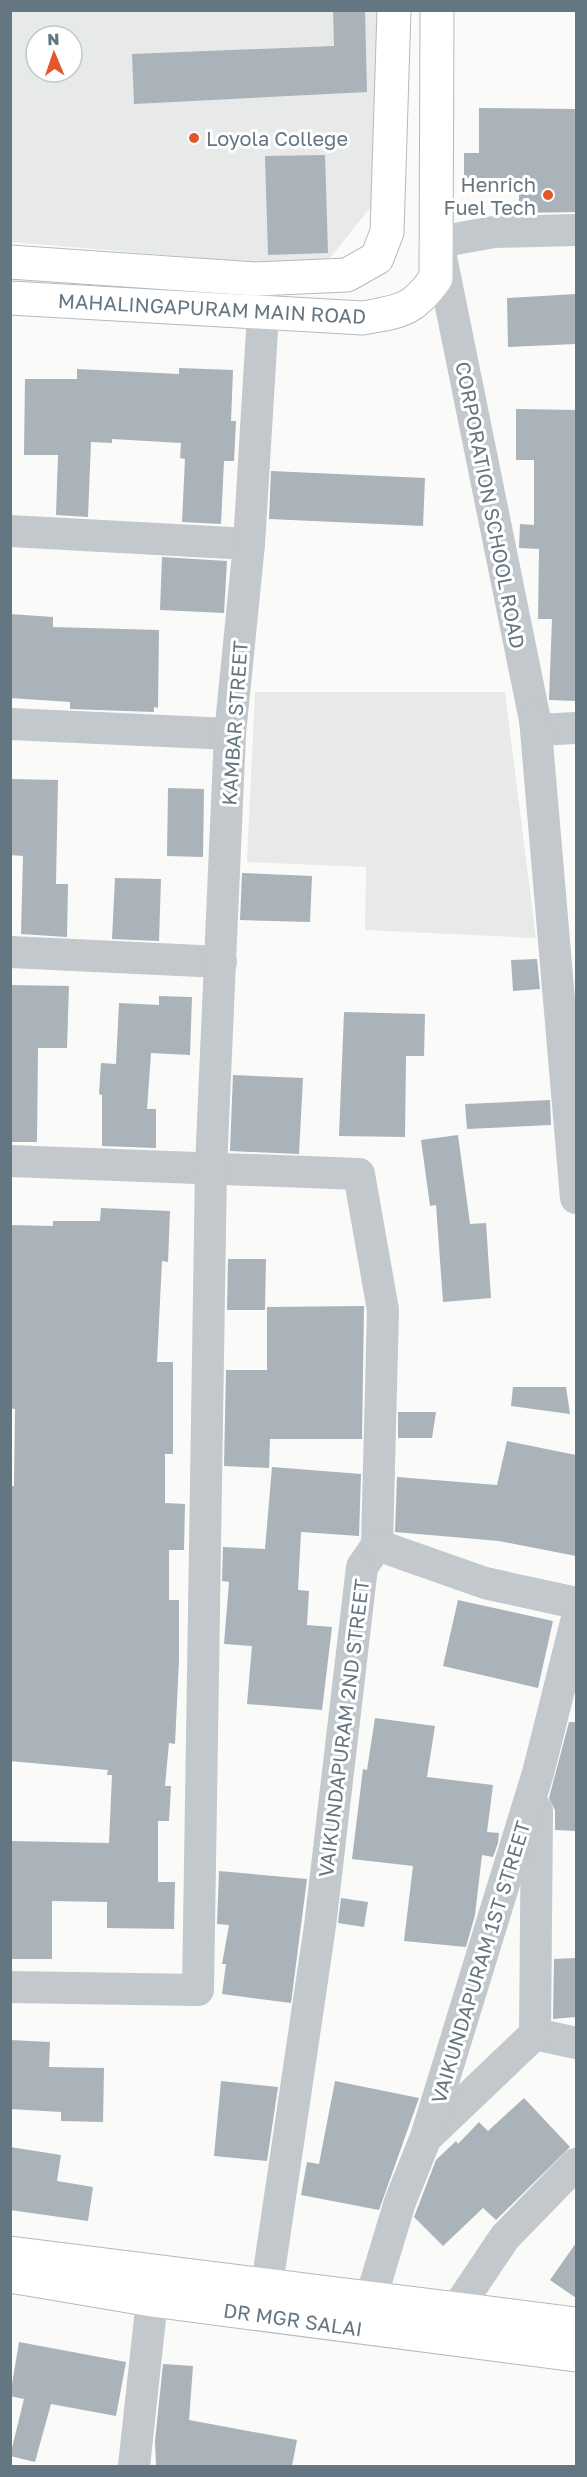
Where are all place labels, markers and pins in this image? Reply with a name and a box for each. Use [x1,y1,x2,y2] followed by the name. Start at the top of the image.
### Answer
[206,126,348,150] place label: Loyola College
[187,131,201,145] marker: Loyola College
[444,172,536,219] place label: Henrich Fuel Tech
[541,188,555,202] marker: Henrich Fuel Tech

